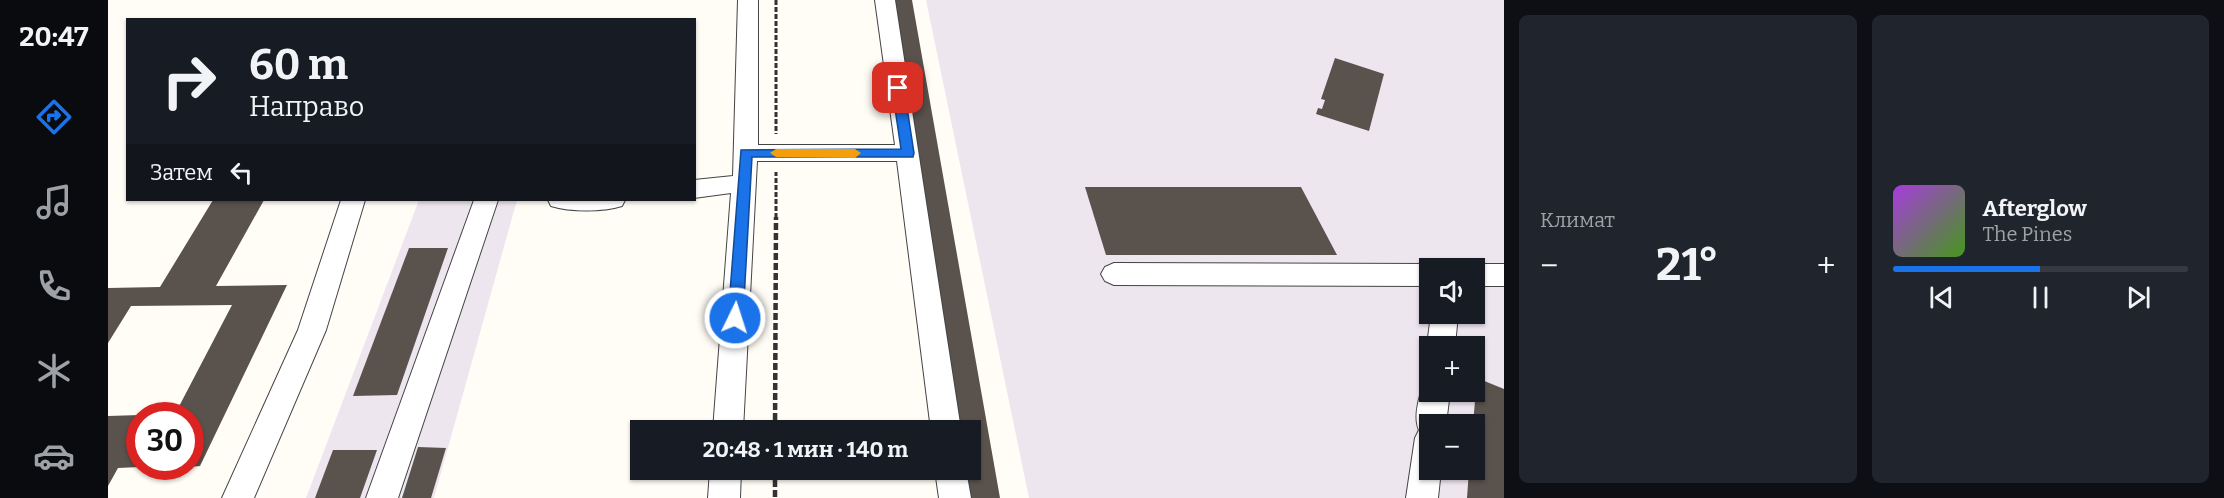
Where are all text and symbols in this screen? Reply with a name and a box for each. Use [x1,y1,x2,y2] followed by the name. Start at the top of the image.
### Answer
[19,21,89,53] text: 20:47
[249,40,348,90] text: 60 m
[150,42,228,120] icon: right
[872,62,923,113] pin
[881,71,914,104] icon: arrive
[249,91,364,123] text: Направо
[33,96,75,138] icon: directions
[225,156,258,189] icon: left
[150,159,213,186] text: Затем
[33,181,75,223] icon: music
[1983,195,2087,222] text: Afterglow
[1540,208,1615,232] text: Климат
[1983,222,2072,246] text: The Pines
[1656,238,1719,292] text: 21°
[1540,246,1558,286] text: −
[1817,246,1836,286] text: +
[1419,258,1485,480] map controls
[1419,258,1485,324] button: sound
[33,265,75,307] icon: phone
[1925,281,1958,314] icon: previous
[2024,281,2057,314] icon: pause
[2122,281,2155,314] icon: next
[703,286,767,350] position arrow
[1419,336,1485,402] button: +
[33,350,75,392] icon: climate
[126,402,204,480] speed limit sign: 30
[1419,414,1485,480] button: −
[33,435,75,477] icon: car
[703,436,908,463] text: 20:48 · 1 мин · 140 m

